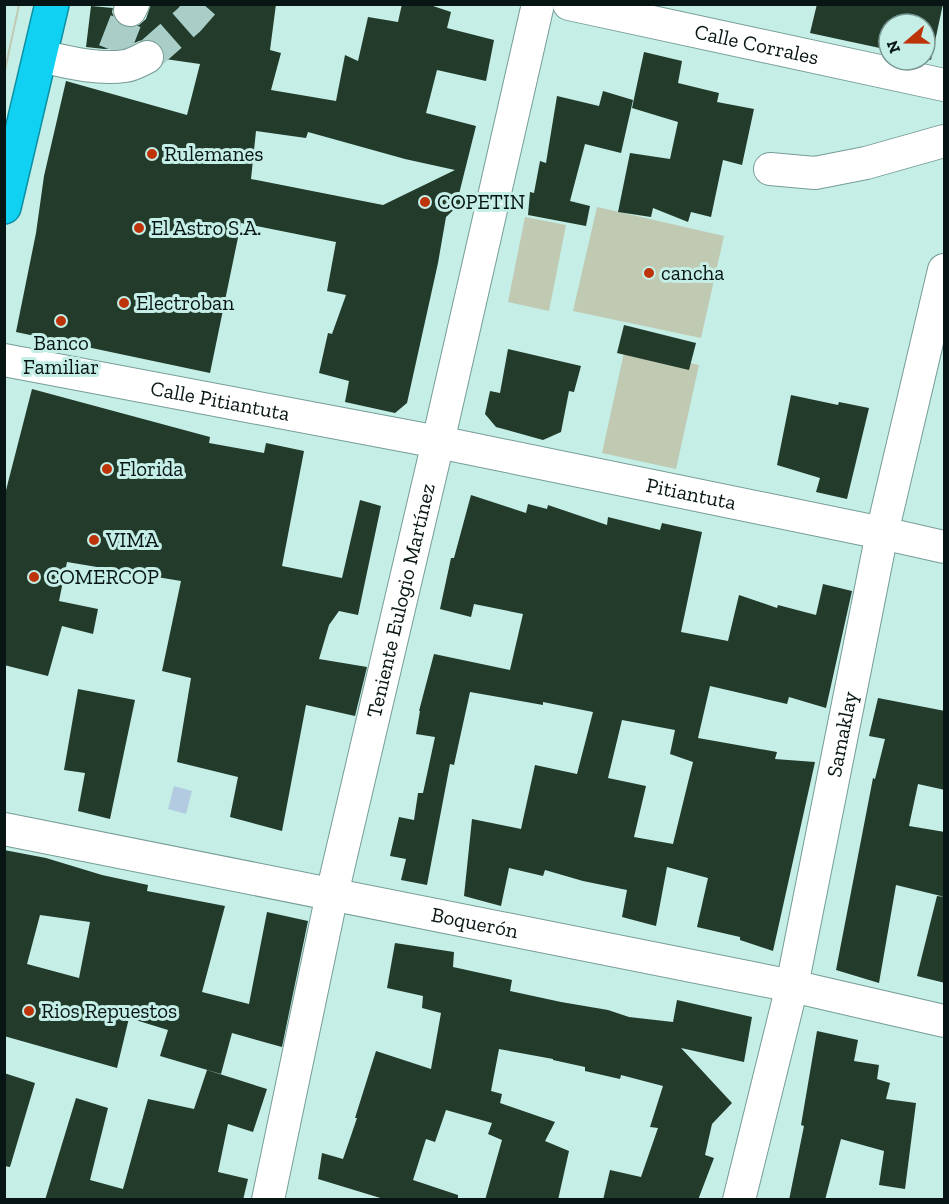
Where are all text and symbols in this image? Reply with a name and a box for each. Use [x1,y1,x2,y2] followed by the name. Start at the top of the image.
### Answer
[877,12,937,72] north arrow
[692,18,821,70] street label: Calle Corrales
[882,38,904,56] text: N
[164,141,264,166] place label: Rulemanes
[145,147,159,161] marker: Rulemanes
[437,189,525,214] place label: COPETIN
[418,195,432,209] marker: COPETIN
[151,215,261,240] place label: El Astro S.A.
[132,221,146,235] marker: El Astro S.A.
[661,260,724,285] place label: cancha
[642,266,656,280] marker: cancha
[136,290,234,315] place label: Electroban
[117,296,131,310] marker: Electroban
[54,314,68,328] marker: Banco Familiar
[23,330,99,379] place label: Banco Familiar
[149,375,292,426] street label: Calle Pitiantuta
[119,456,183,481] place label: Florida
[100,462,114,476] marker: Florida
[644,472,738,515] street label: Pitiantuta
[361,481,440,720] street label: Teniente Eulogio Martínez
[105,527,159,552] place label: VIMA
[87,533,101,547] marker: VIMA
[46,564,159,589] place label: COMERCOP
[27,570,41,584] marker: COMERCOP
[821,689,862,779] street label: Samaklay
[429,901,520,943] street label: Boquerón
[41,998,177,1023] place label: Rios Repuestos
[22,1004,36,1018] marker: Rios Repuestos

